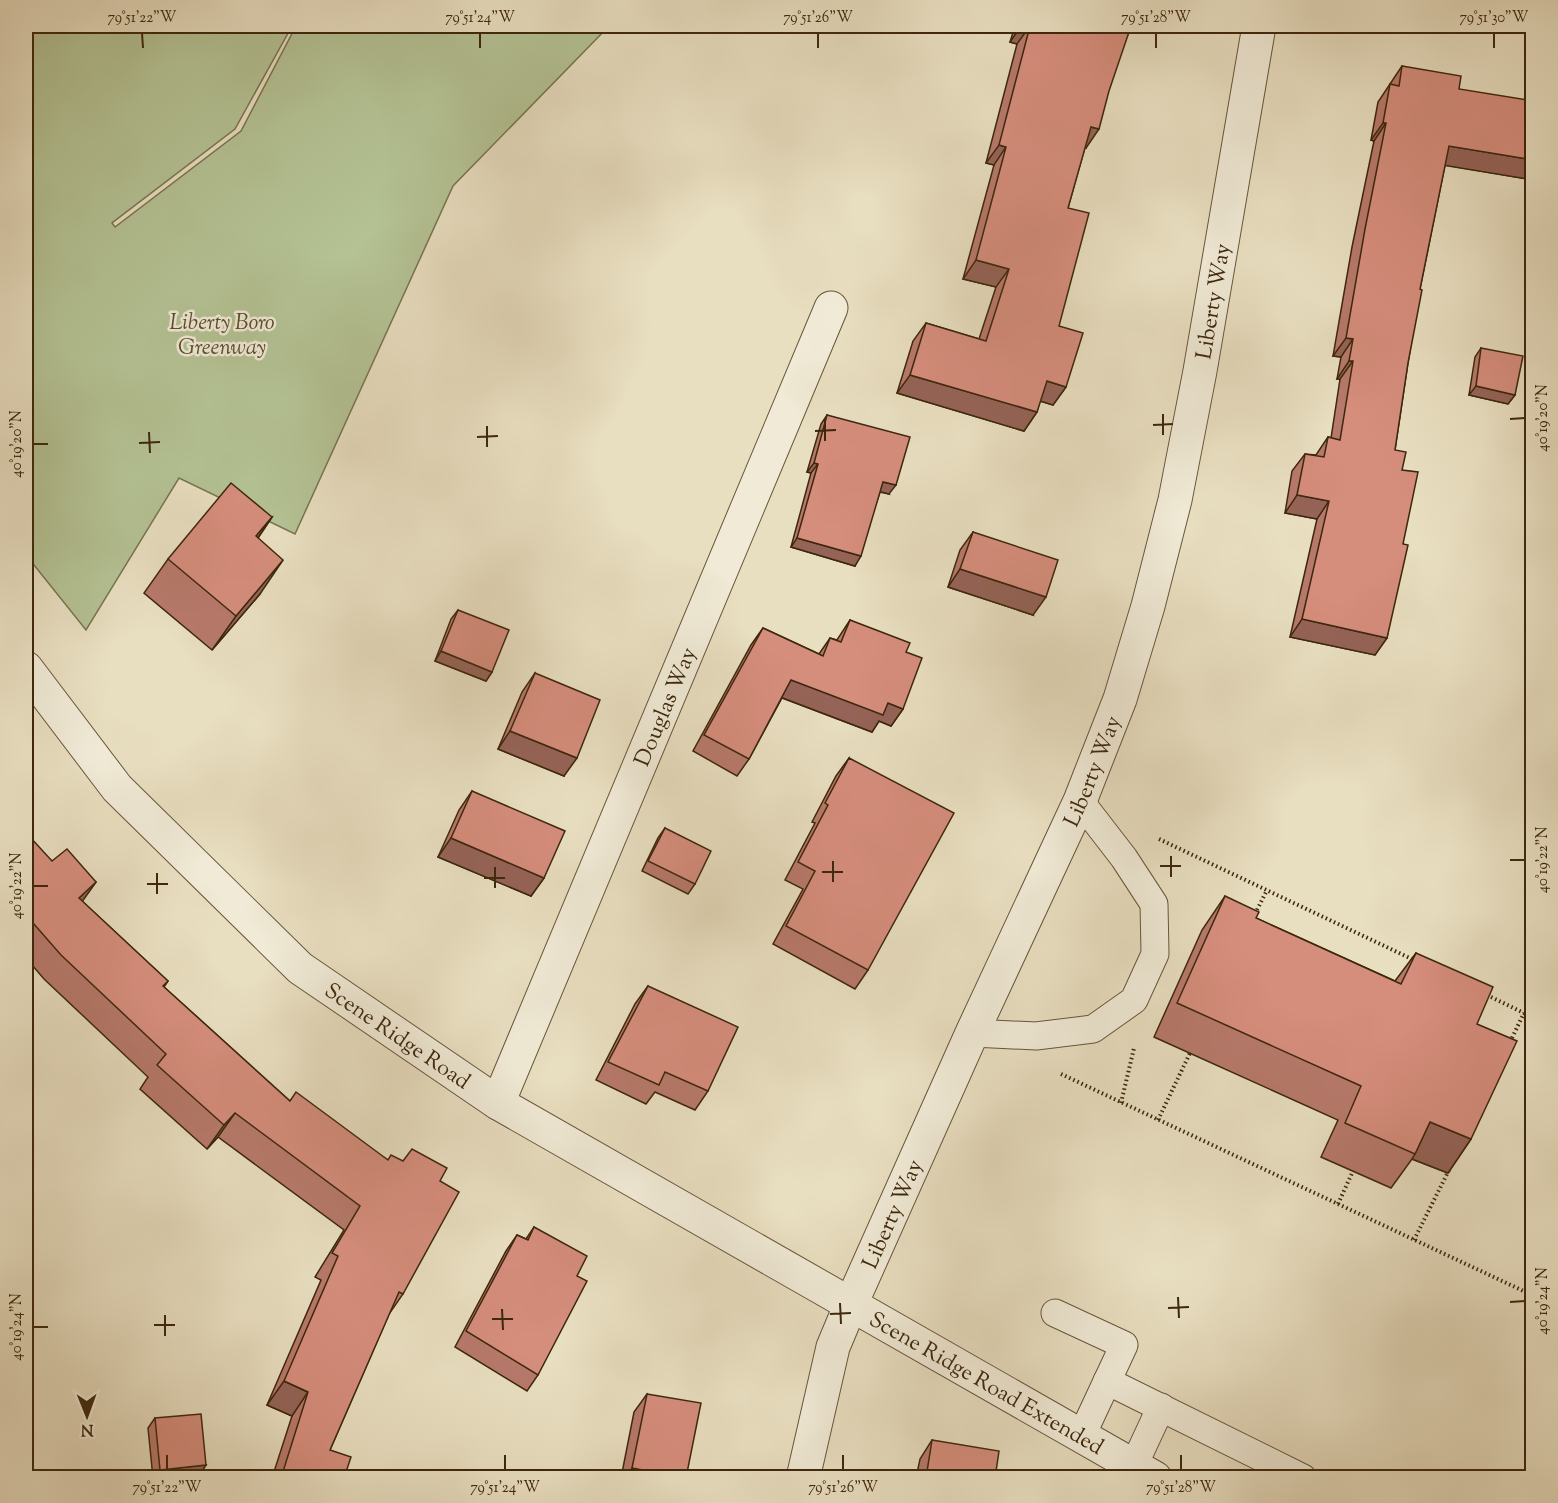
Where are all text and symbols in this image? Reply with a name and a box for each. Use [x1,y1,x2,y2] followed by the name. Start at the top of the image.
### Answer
[108,8,177,29] text: 79°51'22"W
[445,8,515,29] text: 79°51'24"W
[783,8,853,29] text: 79°51'26"W
[1121,8,1191,29] text: 79°51'28"W
[1460,8,1529,29] text: 79°51'30"W
[1189,241,1241,362] street label: Liberty Way
[169,308,275,365] park label: Liberty Boro Greenway
[1533,384,1554,452] text: 40°19'20"N
[7,410,28,478] text: 40°19'20"N
[628,643,706,772] street label: Douglas Way
[1057,712,1131,833] street label: Liberty Way
[1533,827,1554,893] text: 40°19'22"N
[7,853,28,919] text: 40°19'22"N
[317,976,476,1099] street label: Scene Ridge Road
[856,1155,933,1275] street label: Liberty Way
[1533,1267,1554,1335] text: 40°19'24"N
[7,1293,28,1361] text: 40°19'24"N
[862,1305,1109,1464] street label: Scene Ridge Road Extended
[57,1386,117,1446] north arrow
[80,1417,94,1440] text: N
[133,1478,202,1499] text: 79°51'22"W
[470,1478,540,1499] text: 79°51'24"W
[808,1478,878,1499] text: 79°51'26"W
[1146,1478,1216,1499] text: 79°51'28"W

